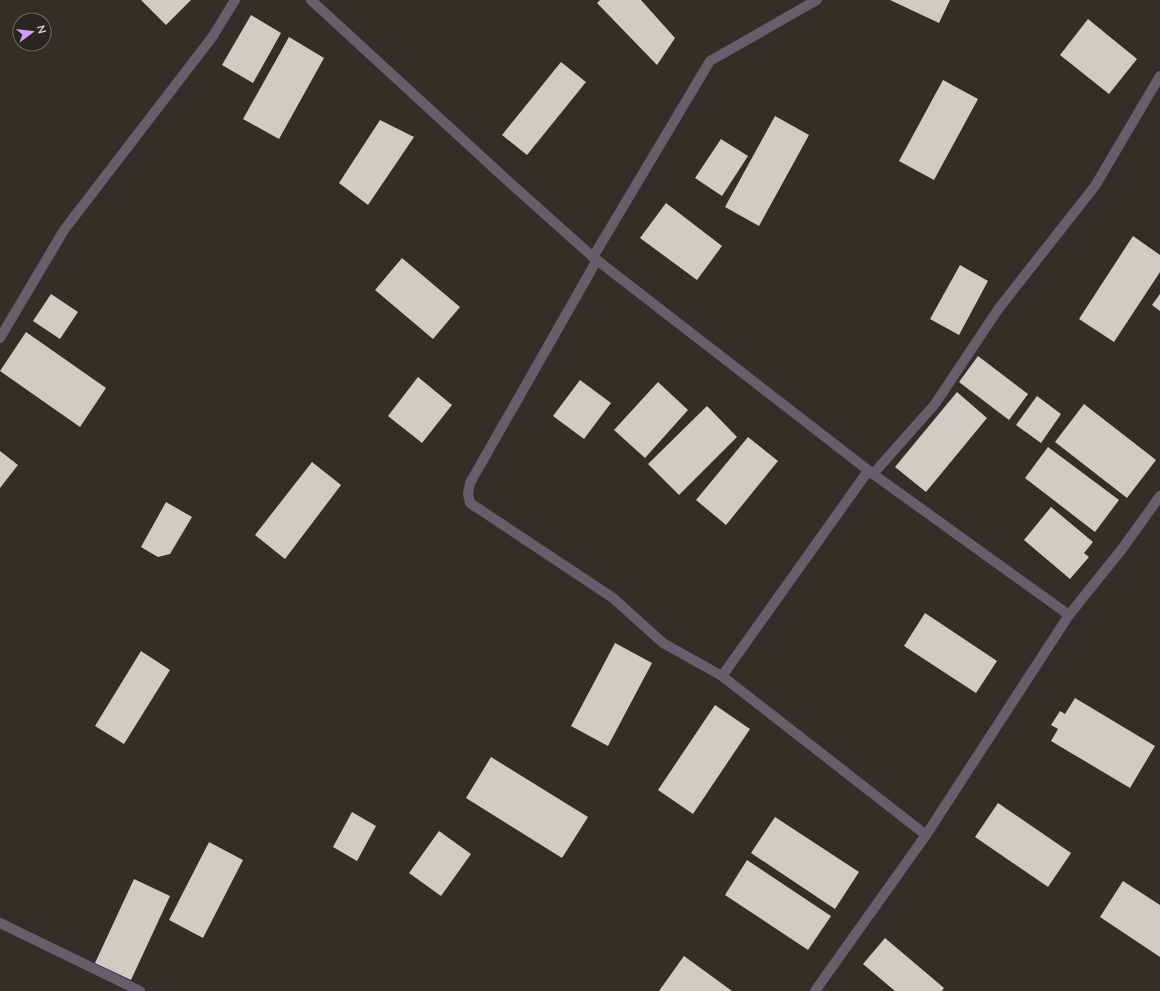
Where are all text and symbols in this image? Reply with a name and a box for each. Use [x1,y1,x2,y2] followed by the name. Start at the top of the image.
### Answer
[12,12,52,52] north arrow
[33,24,49,35] text: N

